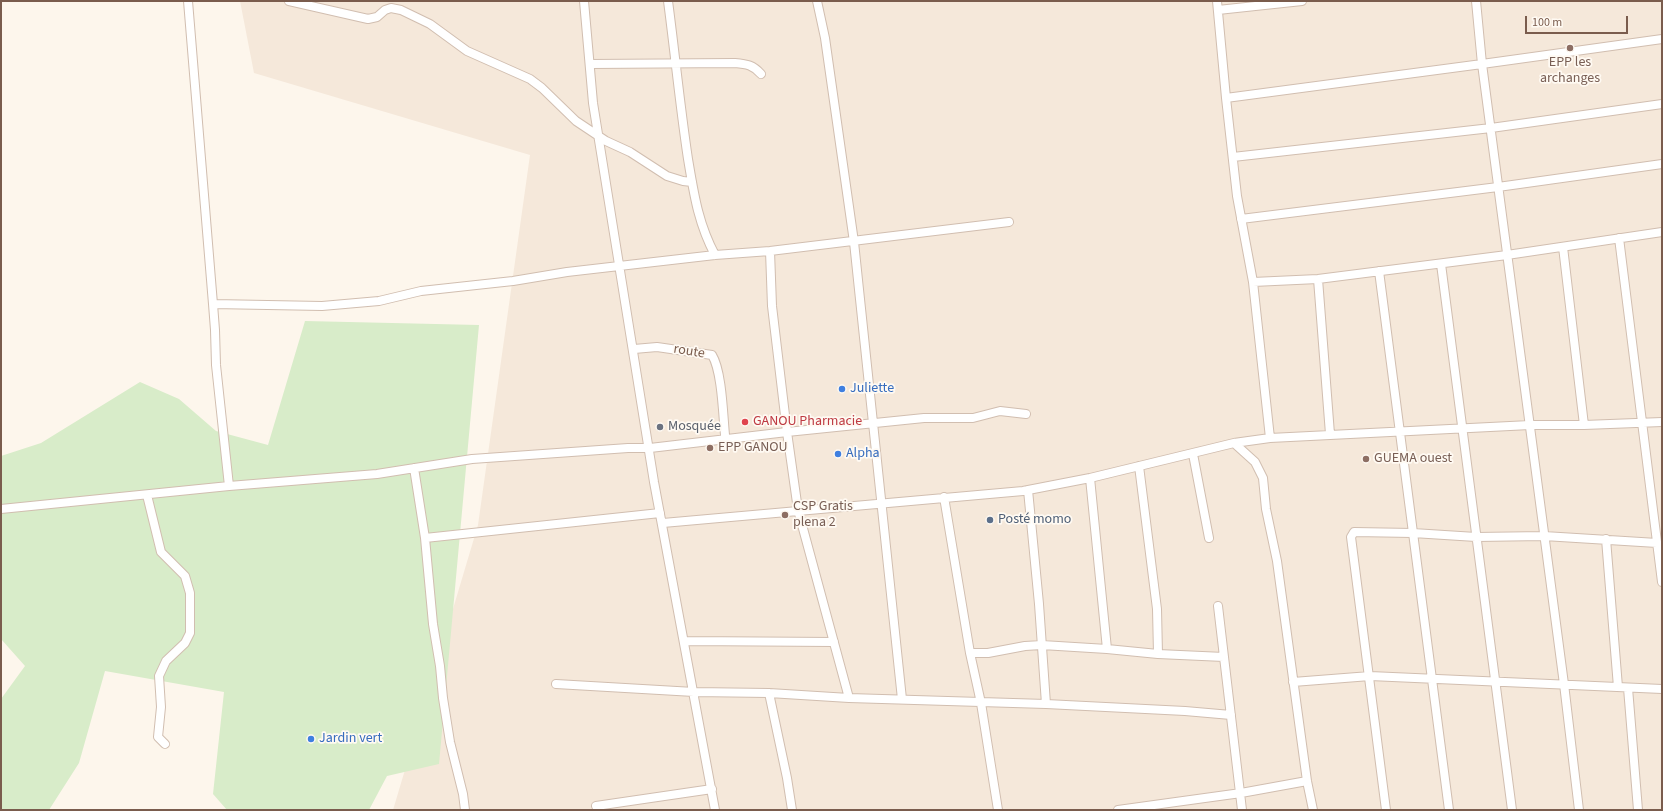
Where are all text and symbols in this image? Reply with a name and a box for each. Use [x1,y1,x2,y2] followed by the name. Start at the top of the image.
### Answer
[1527,8,1630,34] scale bar
[1532,14,1562,31] text: 100 m
[1565,43,1575,53] marker: EPP les archanges
[1540,55,1600,88] place label: EPP les archanges
[672,341,706,363] street label: route
[850,381,894,397] place label: Juliette
[837,384,847,394] marker: Juliette
[753,414,862,430] place label: GANOU Pharmacie
[740,417,750,427] marker: GANOU Pharmacie
[668,419,721,435] place label: Mosquée
[655,422,665,432] marker: Mosquée
[718,440,788,456] place label: EPP GANOU
[705,443,715,453] marker: EPP GANOU
[846,446,880,462] place label: Alpha
[833,449,843,459] marker: Alpha
[1374,451,1452,467] place label: GUEMA ouest
[1361,454,1371,464] marker: GUEMA ouest
[793,499,853,532] place label: CSP Gratis plena 2
[780,510,790,520] marker: CSP Gratis plena 2
[998,512,1071,528] place label: Posté momo
[985,515,995,525] marker: Posté momo
[319,731,382,747] place label: Jardin vert
[306,734,316,744] marker: Jardin vert

